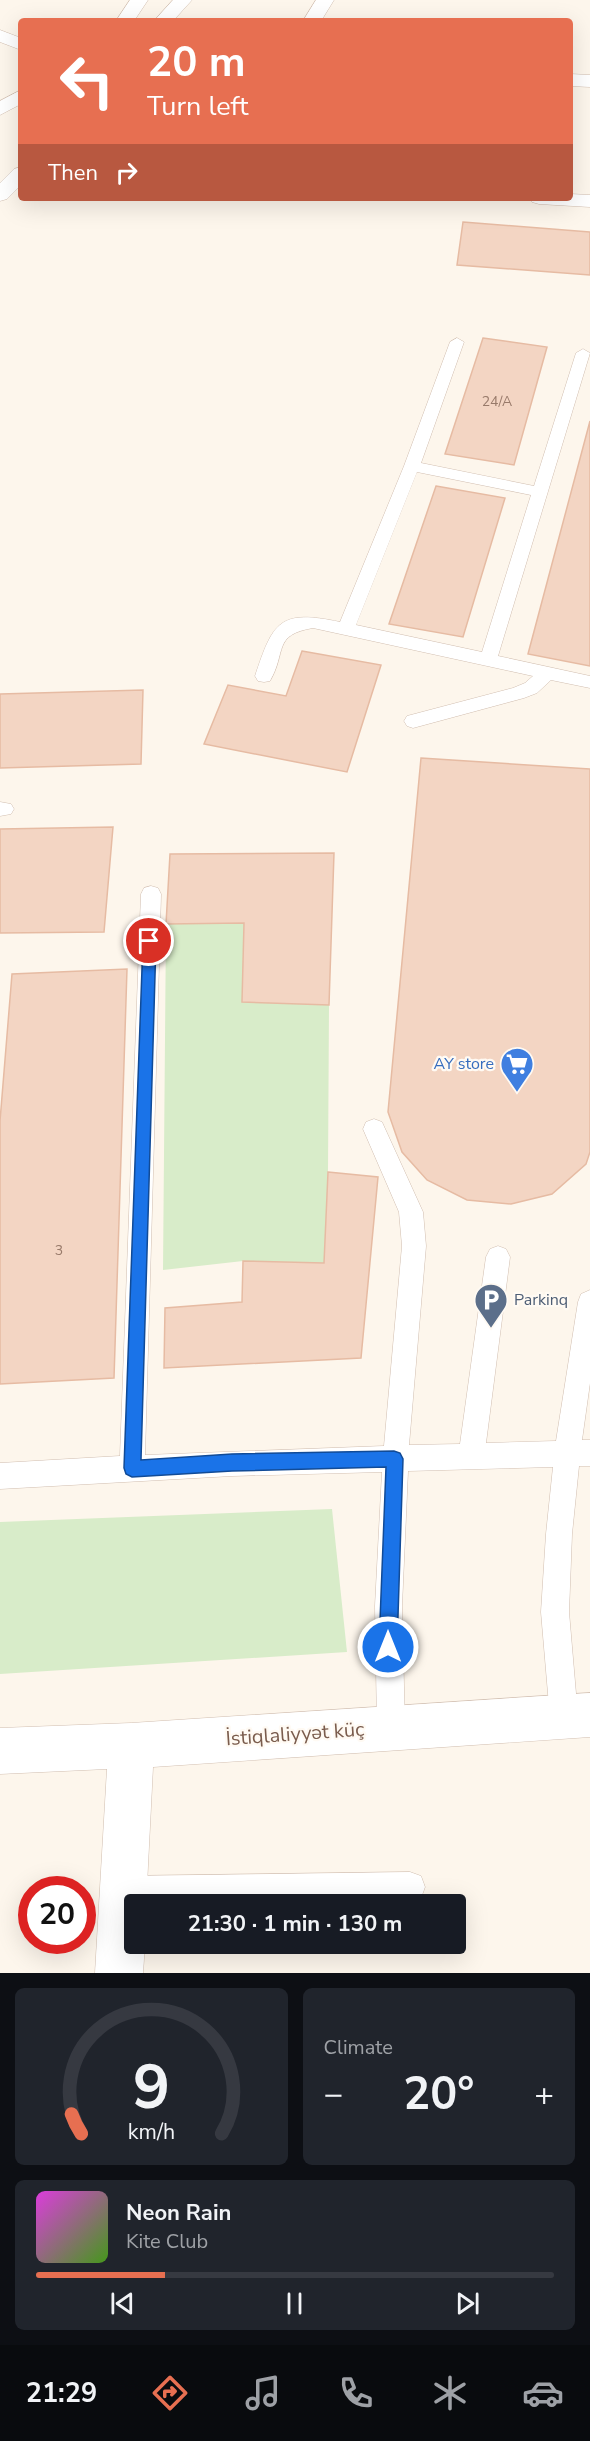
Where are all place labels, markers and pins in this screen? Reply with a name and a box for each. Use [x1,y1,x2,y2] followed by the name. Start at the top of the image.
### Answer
[123,915,174,966] pin
[499,1046,535,1093] supermarket icon: AY store
[434,1053,494,1075] place label: AY store
[473,1282,509,1329] parking icon: Parkinq
[514,1289,568,1311] place label: Parkinq

